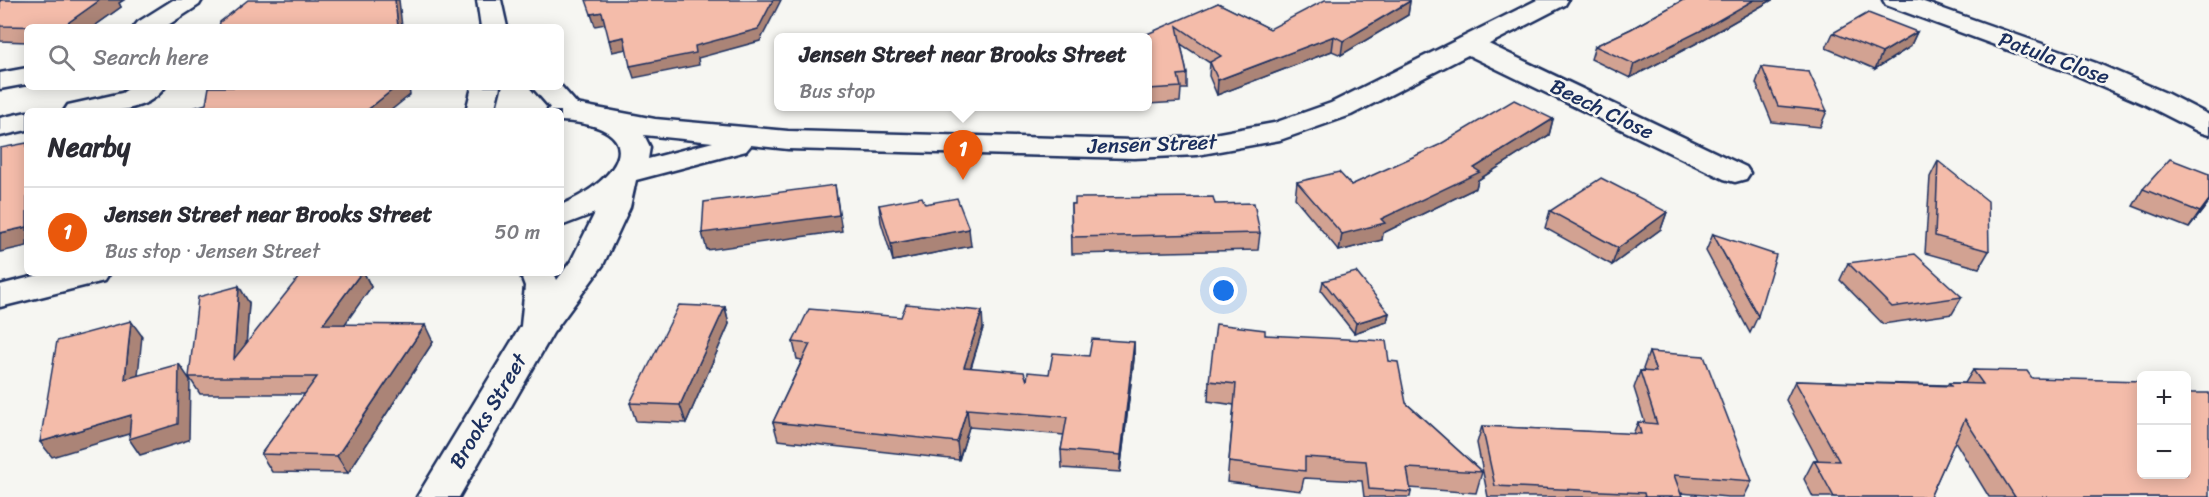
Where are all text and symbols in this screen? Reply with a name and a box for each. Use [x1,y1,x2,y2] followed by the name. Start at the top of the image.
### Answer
[1993,20,2115,96] street label: Patula Close
[24,24,564,90] search box
[774,33,1152,111] popup
[799,35,1127,74] text: Jensen Street near Brooks Street
[93,38,209,77] text: Search here
[45,41,78,74] icon: search
[1543,67,1661,151] street label: Beech Close
[799,74,875,109] text: Bus stop
[1086,123,1219,165] street label: Jensen Street
[48,124,130,170] text: Nearby
[944,130,982,180] pin: 1
[105,195,432,234] text: Jensen Street near Brooks Street
[63,215,72,250] text: 1
[495,215,540,250] text: 50 m
[105,234,320,269] text: Bus stop · Jensen Street
[1209,276,1238,305] your location
[438,344,538,476] street label: Brooks Street
[2137,371,2191,479] map controls
[2137,371,2191,425] button: +
[2137,425,2191,479] button: −

